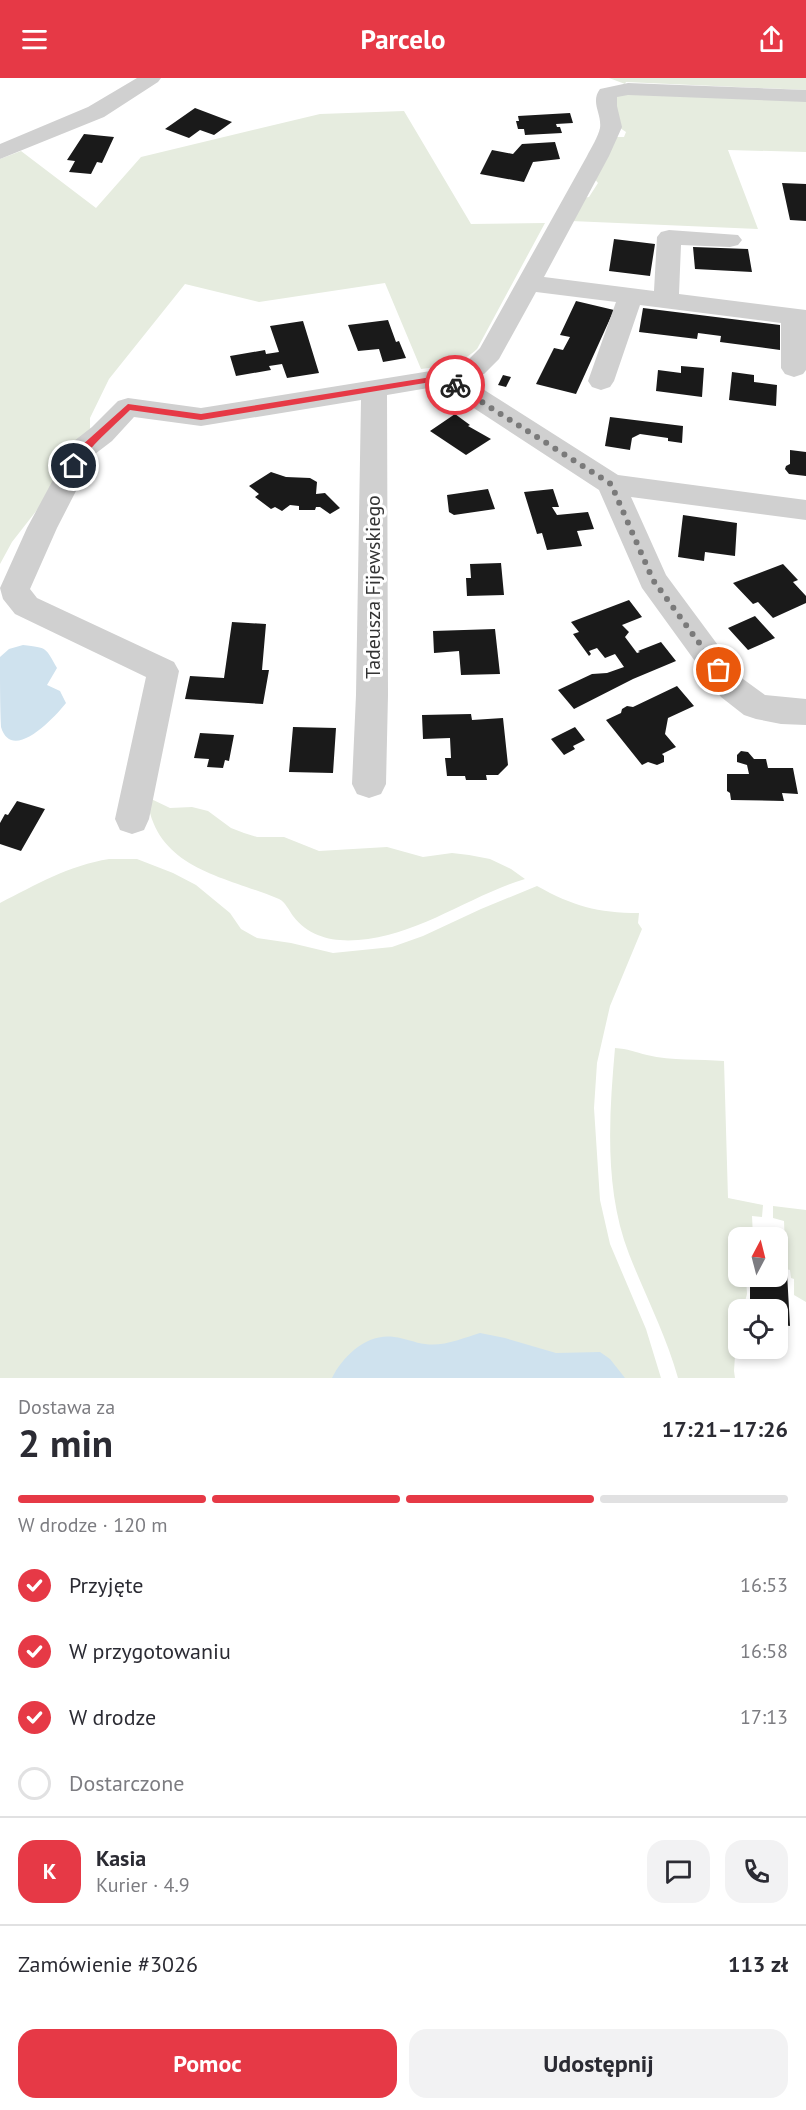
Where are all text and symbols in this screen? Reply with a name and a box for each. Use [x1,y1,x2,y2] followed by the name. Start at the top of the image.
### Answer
[361,22,445,56] text: Parcelo
[18,23,51,56] icon: menu
[755,23,788,56] icon: share
[425,355,485,415] courier
[439,369,472,402] icon: bike
[48,440,99,491] pin
[57,449,90,482] icon: home
[360,495,386,679] street label: Tadeusza Fijewskiego
[693,644,744,695] pin
[702,653,735,686] icon: bag
[728,1227,788,1287] north arrow
[728,1227,788,1359] map controls
[728,1299,788,1359] button: locate
[18,1394,115,1420] text: Dostawa za
[662,1415,788,1443] text: 17:21–17:26
[18,1417,113,1468] text: 2 min
[18,1512,168,1538] text: W drodze · 120 m
[18,1569,51,1602] icon: check
[69,1571,143,1599] text: Przyjęte
[740,1572,788,1598] text: 16:53
[18,1635,51,1668] icon: check
[69,1637,231,1665] text: W przygotowaniu
[740,1638,788,1664] text: 16:58
[18,1701,51,1734] icon: check
[69,1703,156,1731] text: W drodze
[740,1704,788,1730] text: 17:13
[69,1769,184,1797] text: Dostarczone
[647,1840,710,1903] button: chat
[725,1840,788,1903] button: phone
[96,1844,146,1872] text: Kasia
[43,1857,56,1885] text: K
[96,1872,190,1898] text: Kurier · 4.9
[18,1950,198,1978] text: Zamówienie #3026
[728,1950,788,1978] text: 113 zł
[18,2029,397,2098] button: Pomoc
[409,2029,788,2098] button: Udostępnij

